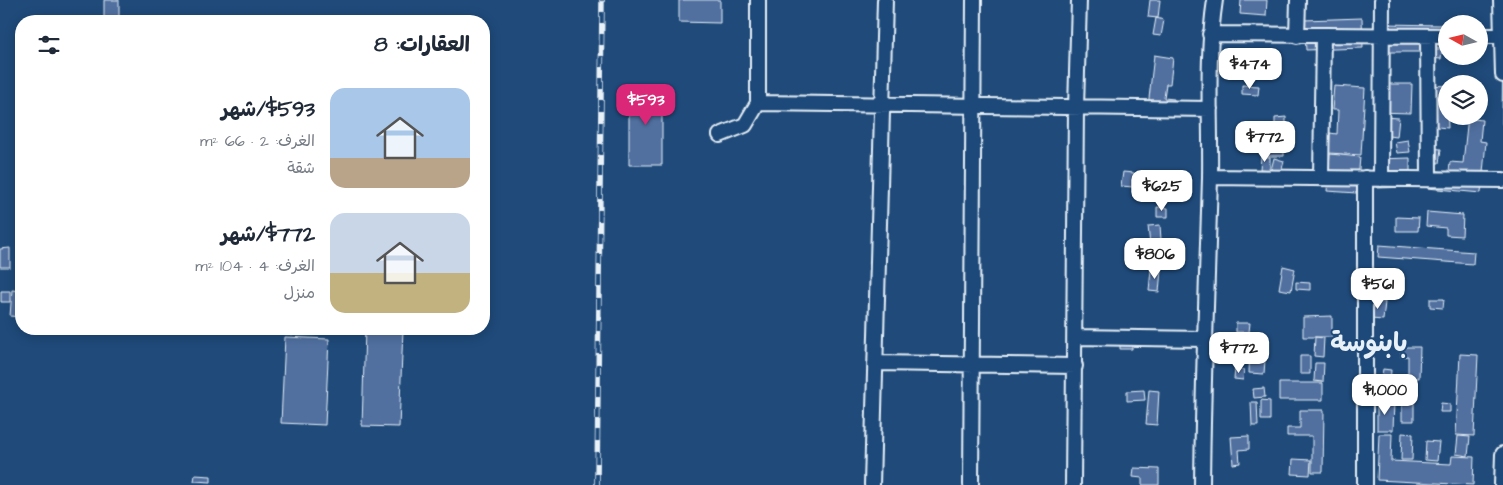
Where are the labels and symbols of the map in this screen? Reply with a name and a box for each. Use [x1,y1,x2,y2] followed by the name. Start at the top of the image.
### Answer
[1438,15,1488,65] north arrow
[1220,48,1280,90] pin: $474
[616,84,676,126] pin: $593
[1235,120,1295,163] pin: $772
[1132,170,1192,212] pin: $625
[1125,238,1185,280] pin: $806
[1348,268,1408,310] pin: $561
[1330,325,1408,361] district label: بابنوسة
[1209,332,1269,374] pin: $772
[1344,374,1426,416] pin: $1,000

